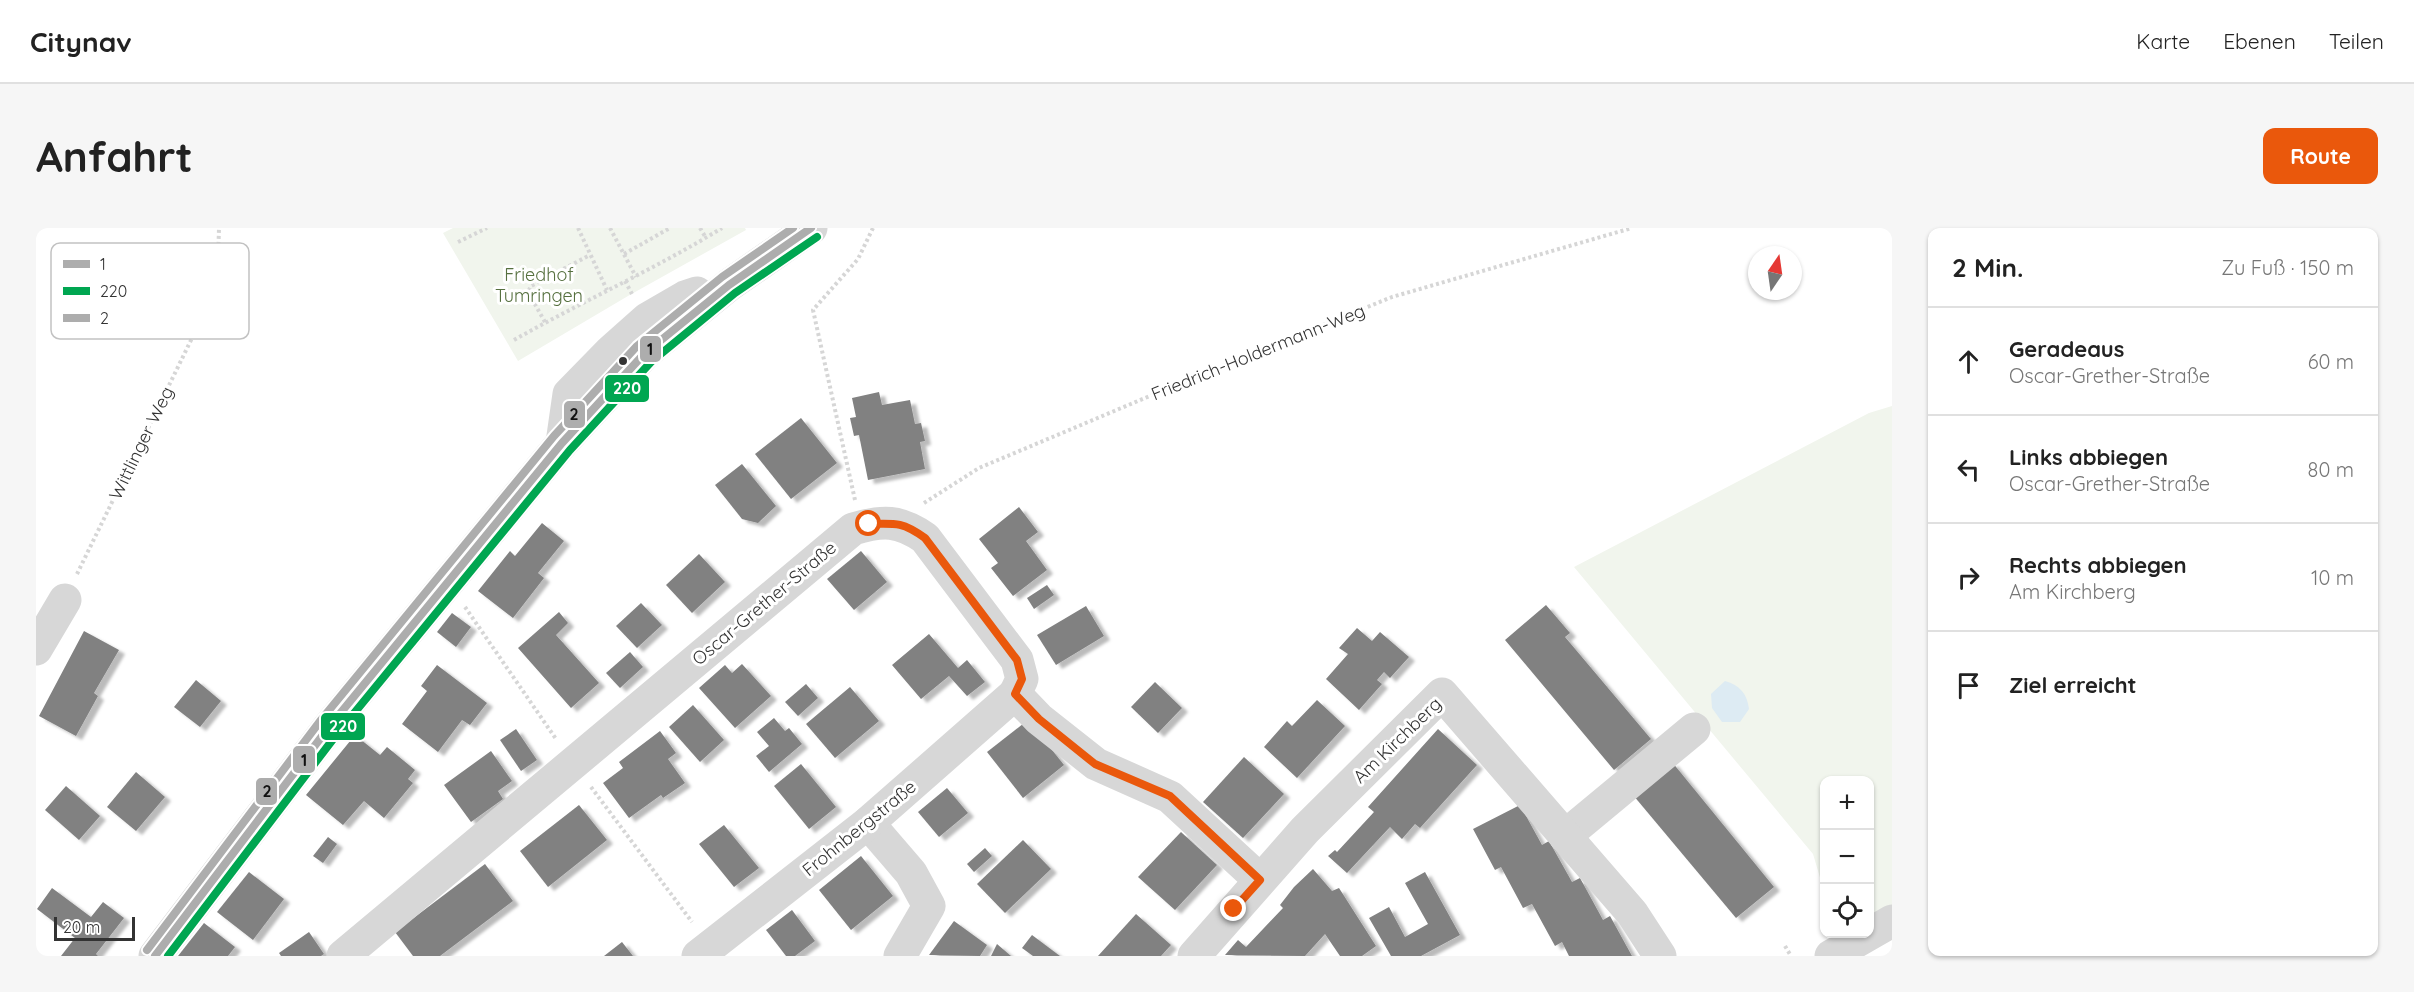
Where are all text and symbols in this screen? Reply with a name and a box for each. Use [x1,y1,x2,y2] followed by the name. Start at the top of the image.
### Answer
[30,24,132,59] text: Citynav
[2136,28,2190,54] text: Karte
[2223,28,2296,54] text: Ebenen
[2329,28,2384,54] text: Teilen
[2263,128,2378,184] button: Route
[36,130,193,183] text: Anfahrt
[51,243,249,339] legend
[1748,246,1802,300] north arrow
[1952,251,2023,284] text: 2 Min.
[100,254,106,274] text: 1
[2221,255,2354,280] text: Zu Fuß · 150 m
[495,263,583,307] park label: Friedhof Tumringen
[100,281,127,301] text: 220
[1148,299,1368,405] street label: Friedrich-Holdermann-Weg
[100,308,109,328] text: 2
[639,335,662,363] line badge: 1
[2009,335,2124,363] text: Geradeaus
[647,339,653,359] text: 1
[1952,345,1985,378] icon: ahead
[2308,349,2354,374] text: 60 m
[617,355,629,367] unlabelled marker
[2009,363,2210,388] text: Oscar-Grether-Straße
[604,374,650,403] line badge: 220
[613,378,641,398] text: 220
[104,383,178,503] street label: Wittlinger Weg
[563,400,586,429] line badge: 2
[569,404,579,424] text: 2
[2009,443,2168,471] text: Links abbiegen
[1952,453,1985,486] icon: left
[2308,457,2354,482] text: 80 m
[2009,471,2210,496] text: Oscar-Grether-Straße
[855,510,881,536] route start
[687,536,841,670] street label: Oscar-Grether-Straße
[2009,551,2187,579] text: Rechts abbiegen
[1952,561,1985,594] icon: right
[2311,565,2354,590] text: 10 m
[2009,579,2136,604] text: Am Kirchberg
[1952,669,1985,702] icon: arrive
[2009,671,2137,699] text: Ziel erreicht
[1348,692,1446,788] street label: Am Kirchberg
[320,712,366,741] line badge: 220
[329,716,357,736] text: 220
[292,745,316,774] line badge: 1
[301,750,307,770] text: 1
[797,775,921,881] street label: Frohnbergstraße
[1820,776,1874,938] map controls
[1820,776,1874,830] button: +
[255,777,278,806] line badge: 2
[262,781,272,801] text: 2
[1820,830,1874,884] button: −
[1820,884,1874,938] button: locate
[1220,895,1246,921] route end
[54,914,135,942] scale bar
[63,917,100,937] text: 20 m

